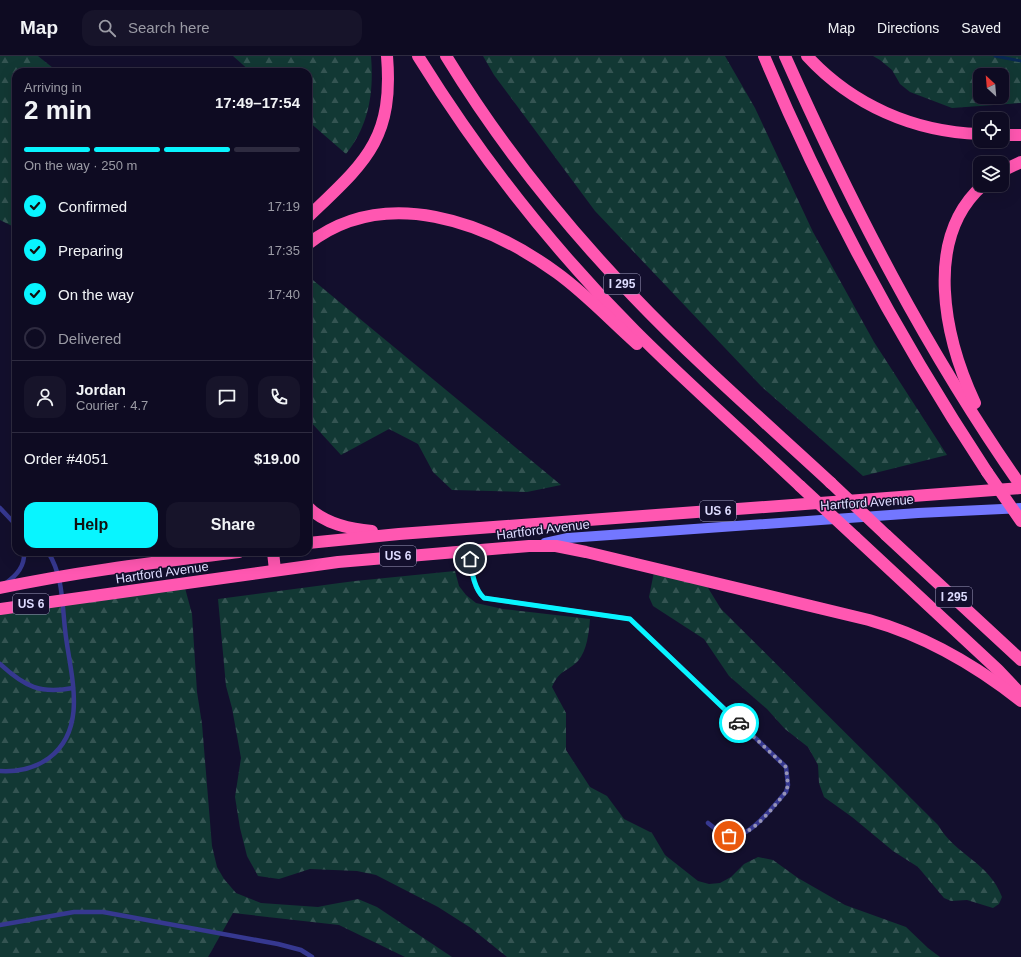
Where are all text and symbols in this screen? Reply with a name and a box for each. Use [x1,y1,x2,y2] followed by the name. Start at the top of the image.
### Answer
[82,10,362,46] search box
[20,17,58,38] text: Map
[96,17,118,39] icon: search
[128,19,210,36] text: Search here
[828,20,855,36] text: Map
[877,20,939,36] text: Directions
[961,20,1001,36] text: Saved
[973,68,1009,104] north arrow
[973,68,1009,192] map controls
[24,80,82,95] text: Arriving in
[215,94,300,111] text: 17:49–17:54
[24,95,92,125] text: 2 min
[973,112,1009,148] button: locate
[973,156,1009,192] button: layers
[24,158,137,173] text: On the way · 250 m
[24,195,46,217] icon: check
[58,198,127,215] text: Confirmed
[267,199,300,214] text: 17:19
[24,239,46,261] icon: check
[58,242,123,259] text: Preparing
[267,243,300,258] text: 17:35
[604,274,640,294] road number: I 295
[24,283,46,305] icon: check
[58,286,134,303] text: On the way
[267,287,300,302] text: 17:40
[58,330,121,347] text: Delivered
[24,376,66,418] button: person
[206,376,248,418] button: chat
[258,376,300,418] button: phone
[76,381,126,398] text: Jordan
[76,398,148,413] text: Courier · 4.7
[24,450,108,467] text: Order #4051
[254,450,300,467] text: $19.00
[820,492,914,513] street label: Hartford Avenue
[700,501,736,521] road number: US 6
[24,502,158,548] button: Help
[166,502,300,548] button: Share
[496,516,590,543] street label: Hartford Avenue
[453,542,487,576] pin
[380,546,416,566] road number: US 6
[459,548,481,570] icon: home
[115,559,210,586] street label: Hartford Avenue
[936,587,972,607] road number: I 295
[13,594,49,614] road number: US 6
[719,703,759,743] courier
[728,712,750,734] icon: car
[712,819,746,853] pin
[718,825,740,847] icon: bag

